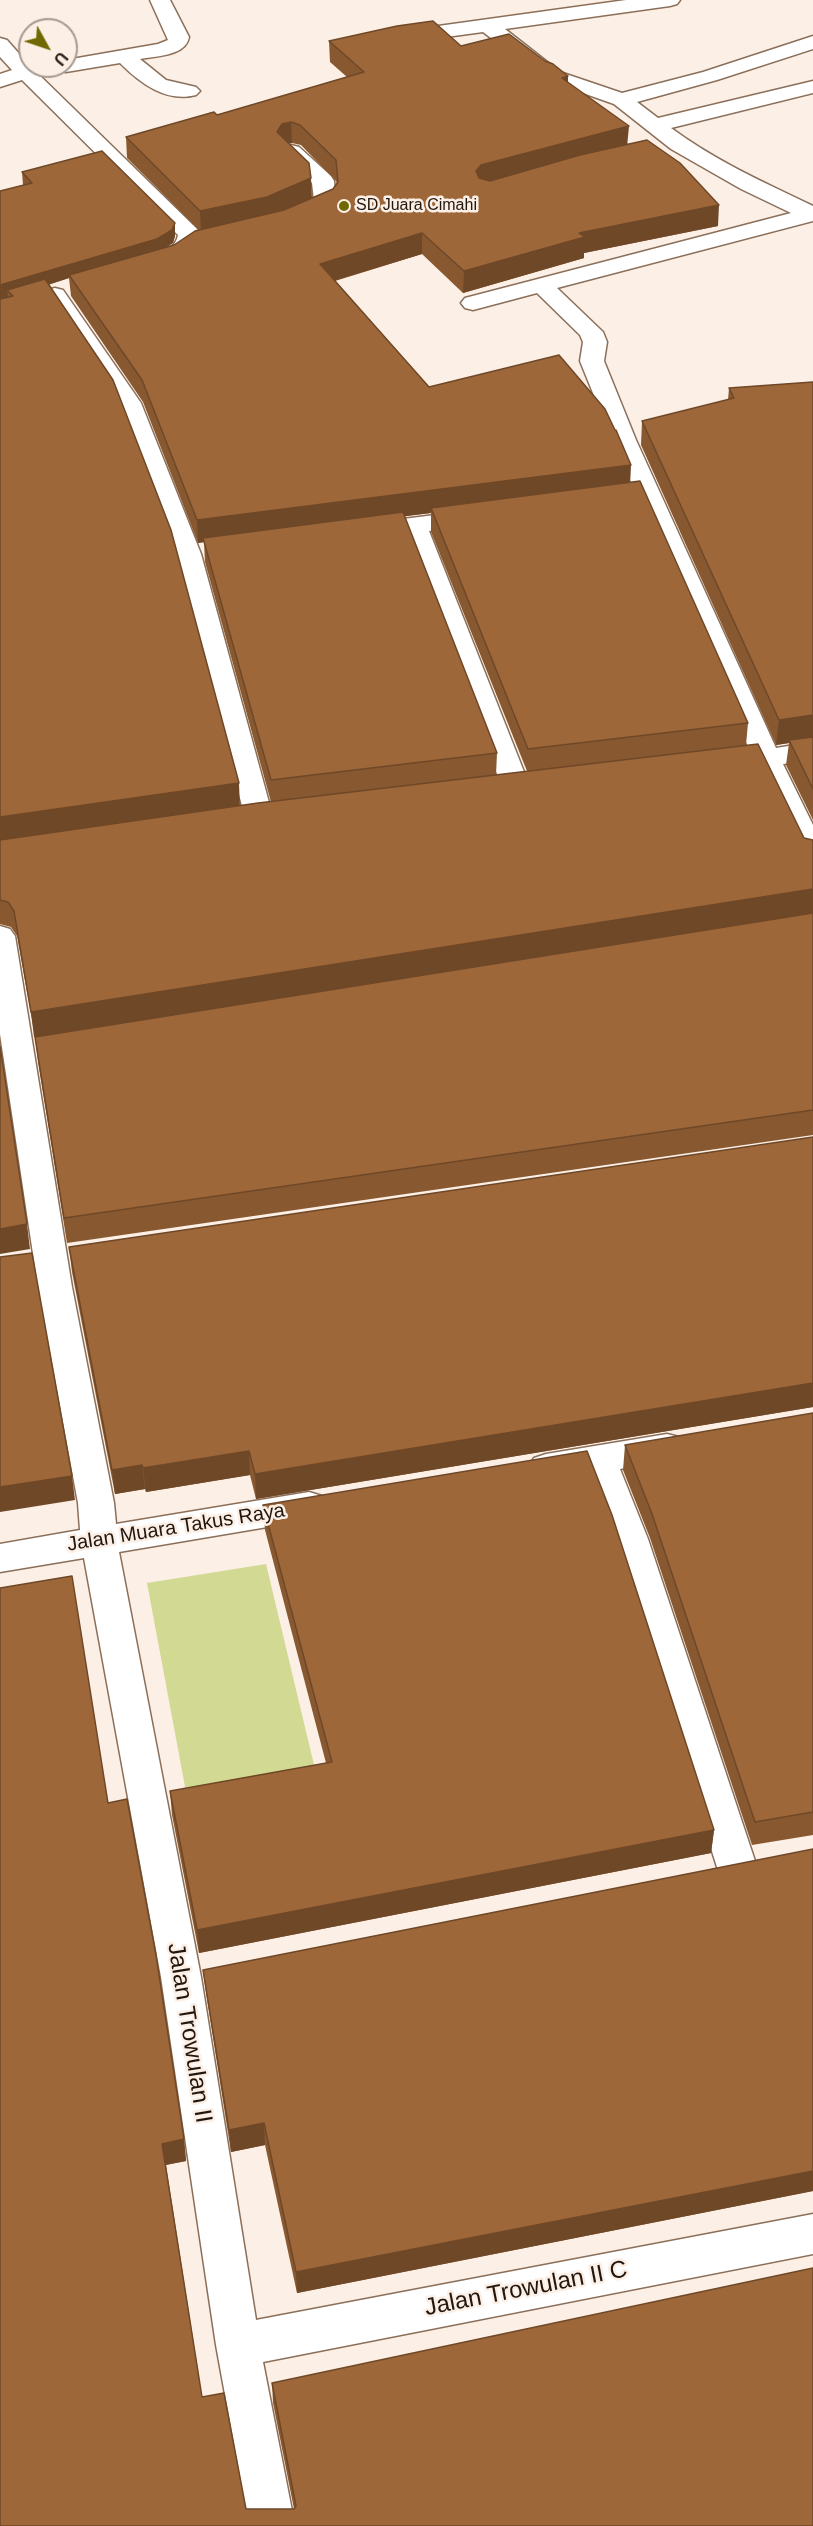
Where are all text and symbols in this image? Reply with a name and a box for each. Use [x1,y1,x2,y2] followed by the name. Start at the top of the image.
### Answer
[18,18,78,78] north arrow
[50,49,71,68] text: U
[356,196,477,216] place label: SD Juara Cimahi
[337,199,351,213] marker: SD Juara Cimahi
[65,1499,287,1557] street label: Jalan Muara Takus Raya
[161,1941,217,2125] street label: Jalan Trowulan II
[422,2255,630,2323] street label: Jalan Trowulan II C

